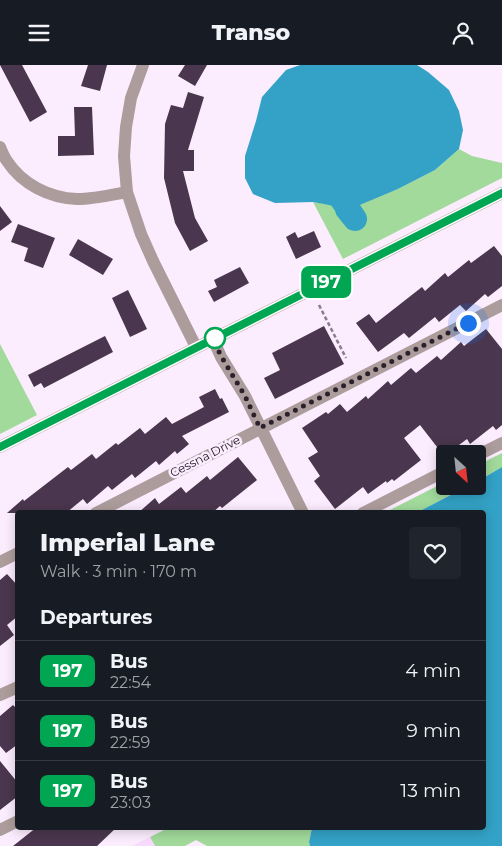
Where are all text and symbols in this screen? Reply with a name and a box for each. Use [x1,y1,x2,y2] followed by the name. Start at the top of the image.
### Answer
[25,19,53,47] icon: menu
[212,19,290,46] text: Transo
[449,19,477,47] icon: person
[297,266,355,298] line badge: 197
[311,271,341,293] text: 197
[456,311,481,336] your location
[204,327,226,349] unlabelled marker
[167,432,243,480] street label: Cessna Drive
[436,445,486,495] north arrow
[436,445,486,495] map controls
[409,527,461,579] button: heart
[40,528,215,557] text: Imperial Lane
[40,562,197,581] text: Walk · 3 min · 170 m
[40,606,152,629] text: Departures
[110,650,148,673] text: Bus
[405,659,461,682] text: 4 min
[53,660,82,682] text: 197
[110,673,151,692] text: 22:54
[110,710,148,733] text: Bus
[406,719,461,742] text: 9 min
[53,720,82,742] text: 197
[110,733,150,752] text: 22:59
[110,770,148,793] text: Bus
[400,779,461,802] text: 13 min
[53,780,82,802] text: 197
[110,793,151,812] text: 23:03

